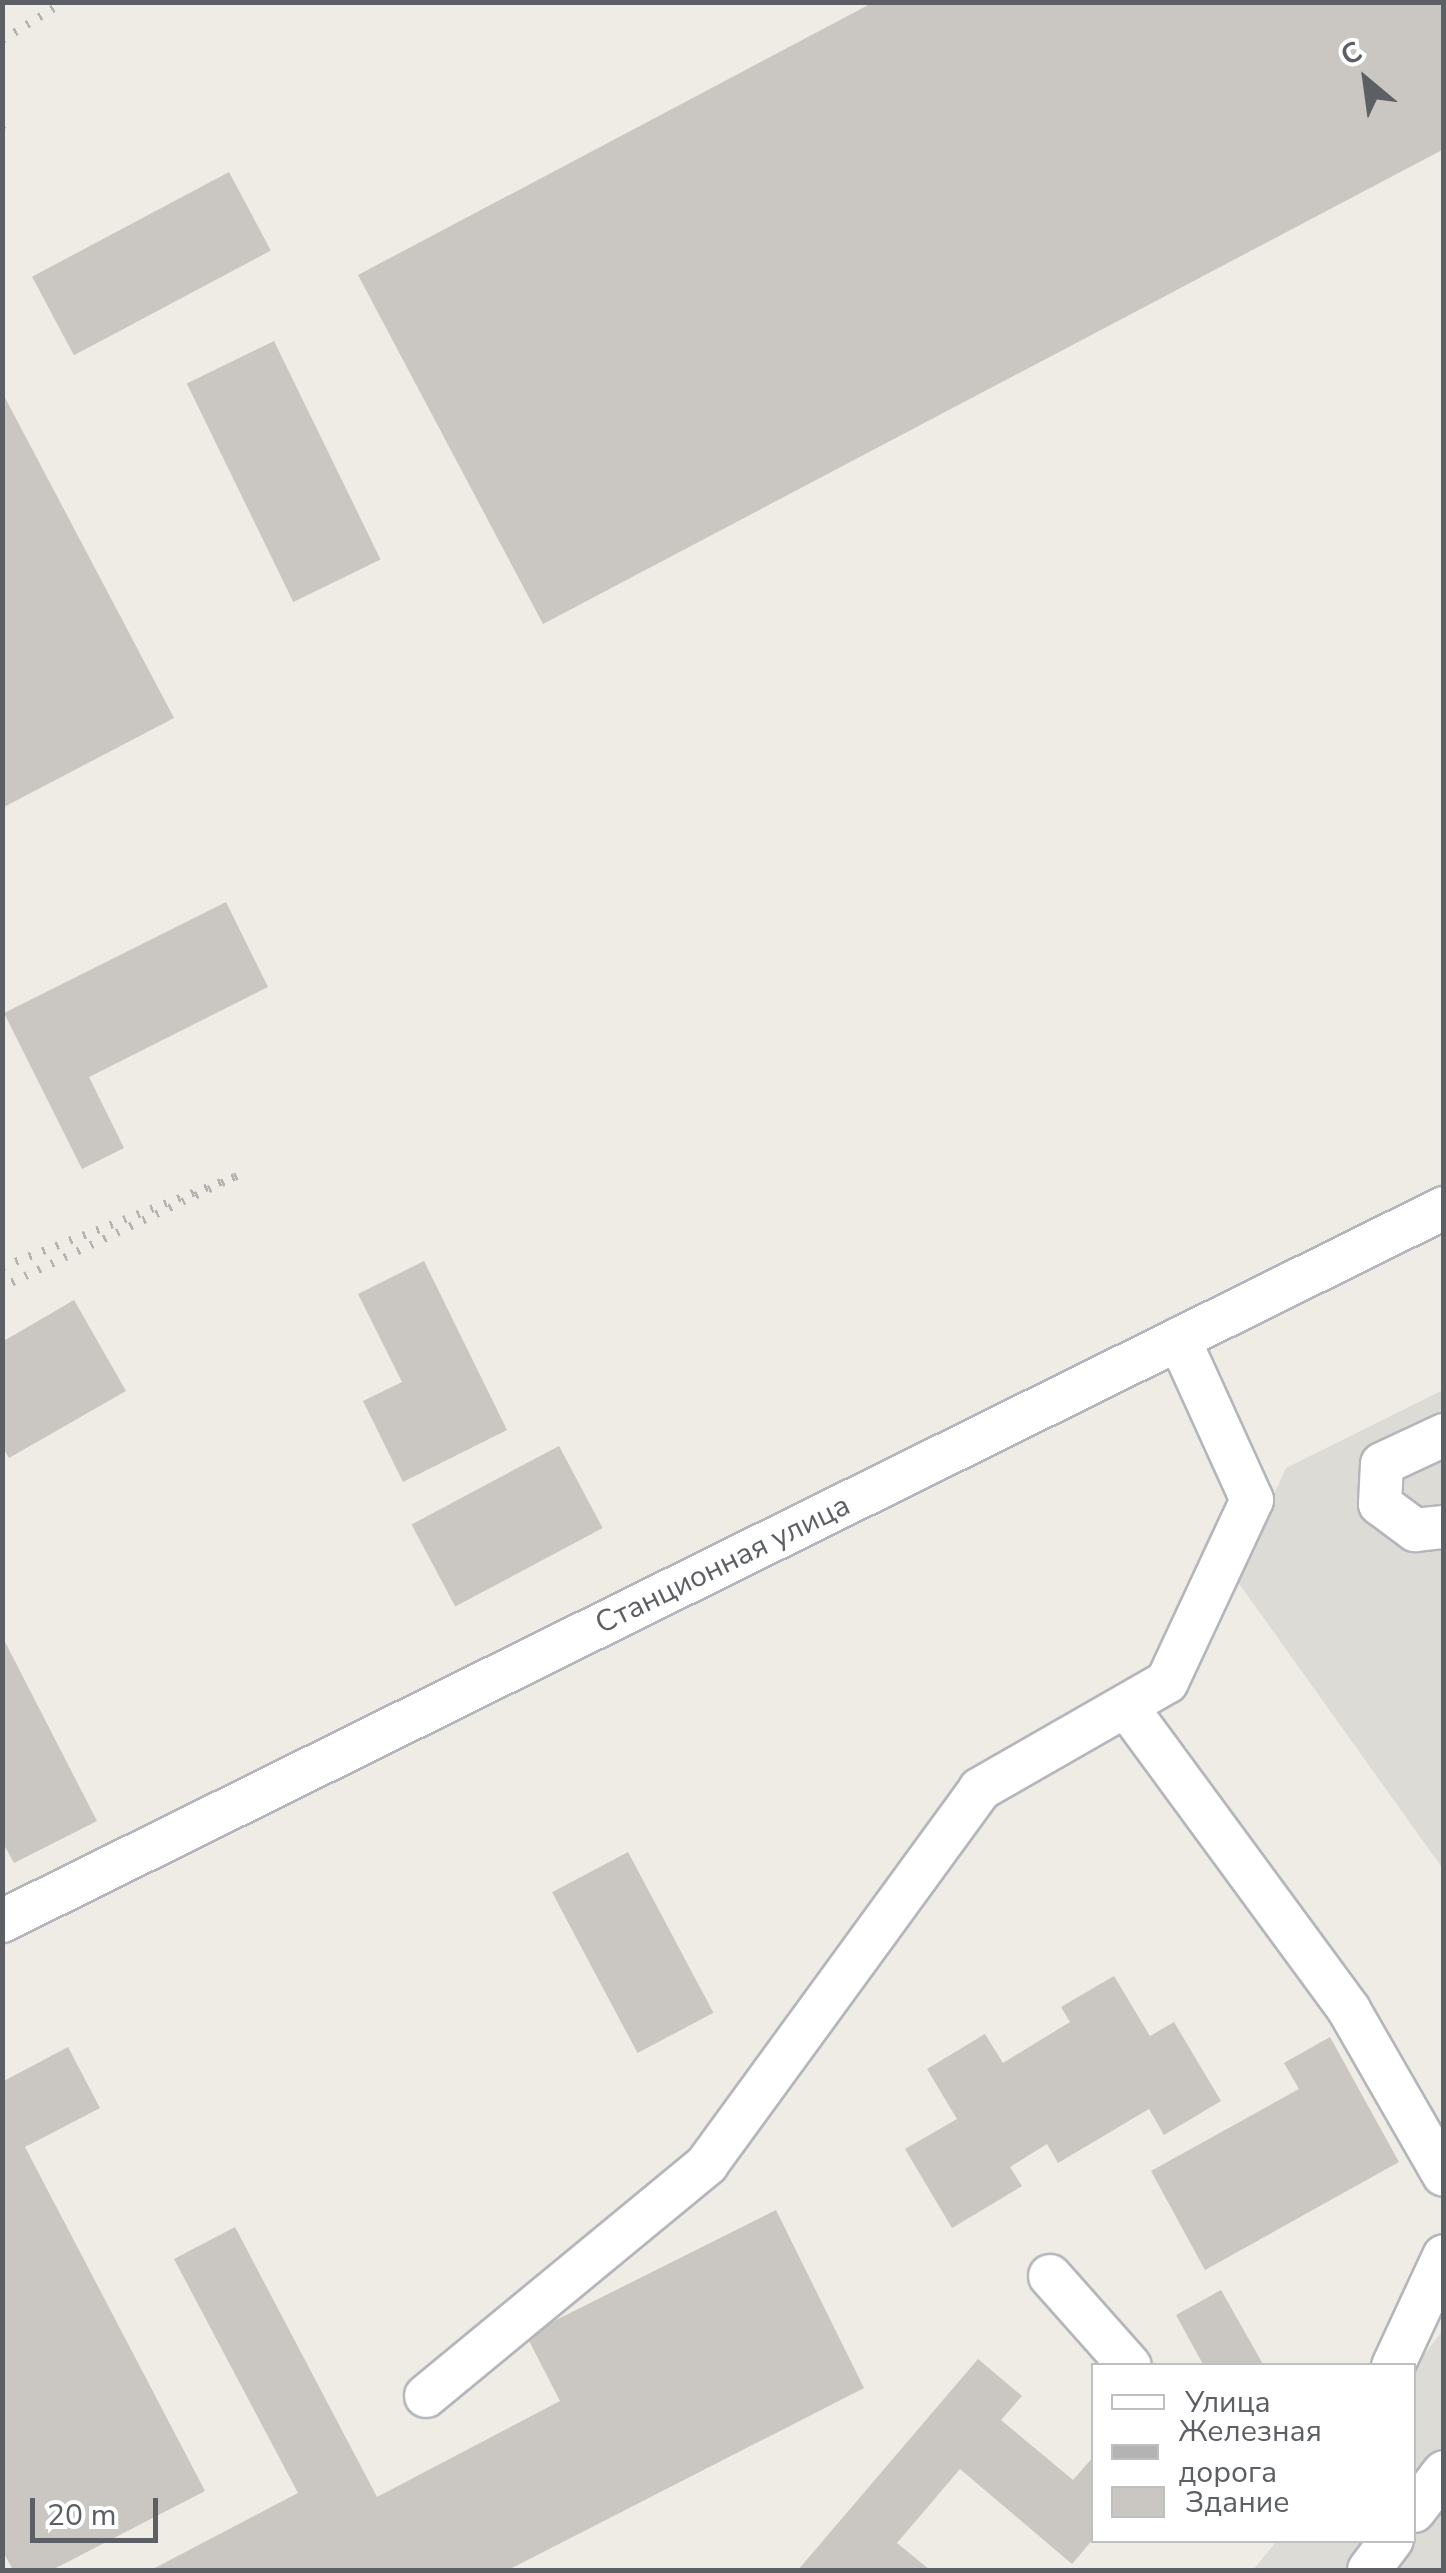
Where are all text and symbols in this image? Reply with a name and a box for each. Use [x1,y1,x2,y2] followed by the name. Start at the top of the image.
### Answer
[1316,30,1416,130] north arrow
[1334,33,1369,75] text: С
[590,1488,856,1642] street label: Станционная улица
[1091,2363,1416,2543] legend
[1185,2382,1271,2423] text: Улица
[1179,2411,1322,2493] text: Железная дорога
[35,2478,162,2540] scale bar
[1185,2482,1290,2523] text: Здание
[47,2495,116,2536] text: 20 m

